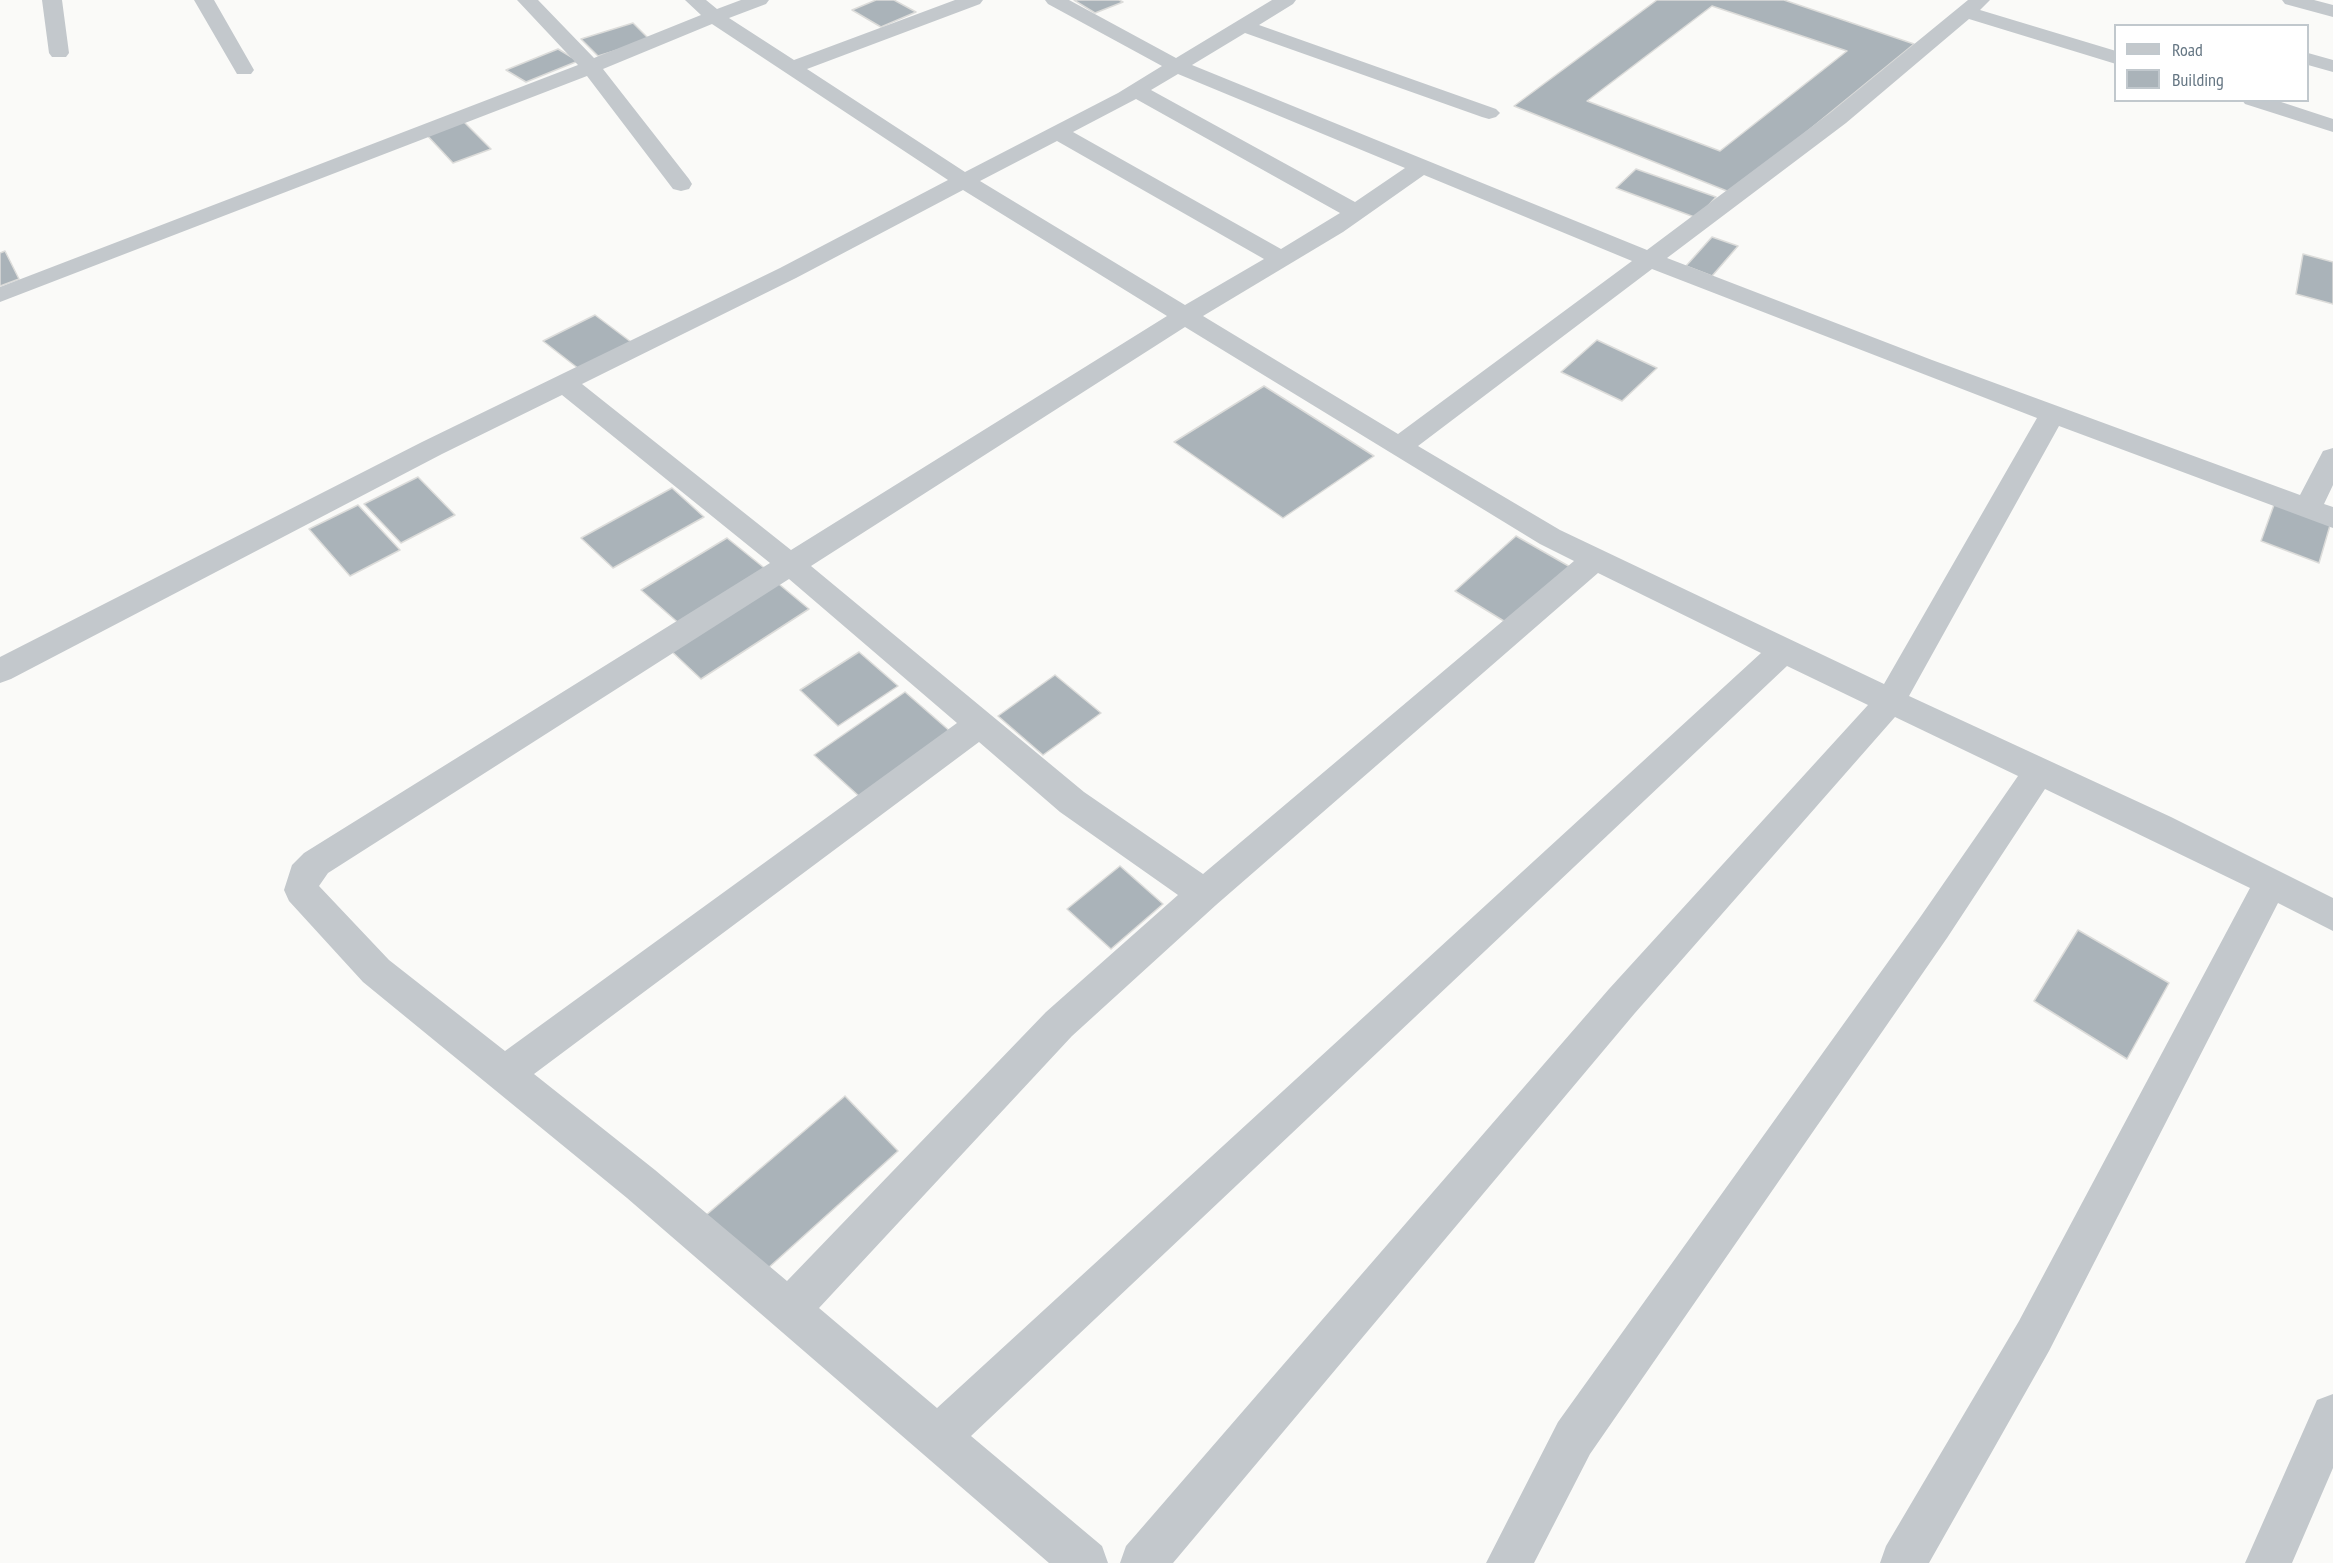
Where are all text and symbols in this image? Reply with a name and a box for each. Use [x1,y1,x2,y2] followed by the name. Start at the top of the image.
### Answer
[2114,24,2309,102] legend
[2172,38,2203,61] text: Road
[2172,68,2224,91] text: Building

